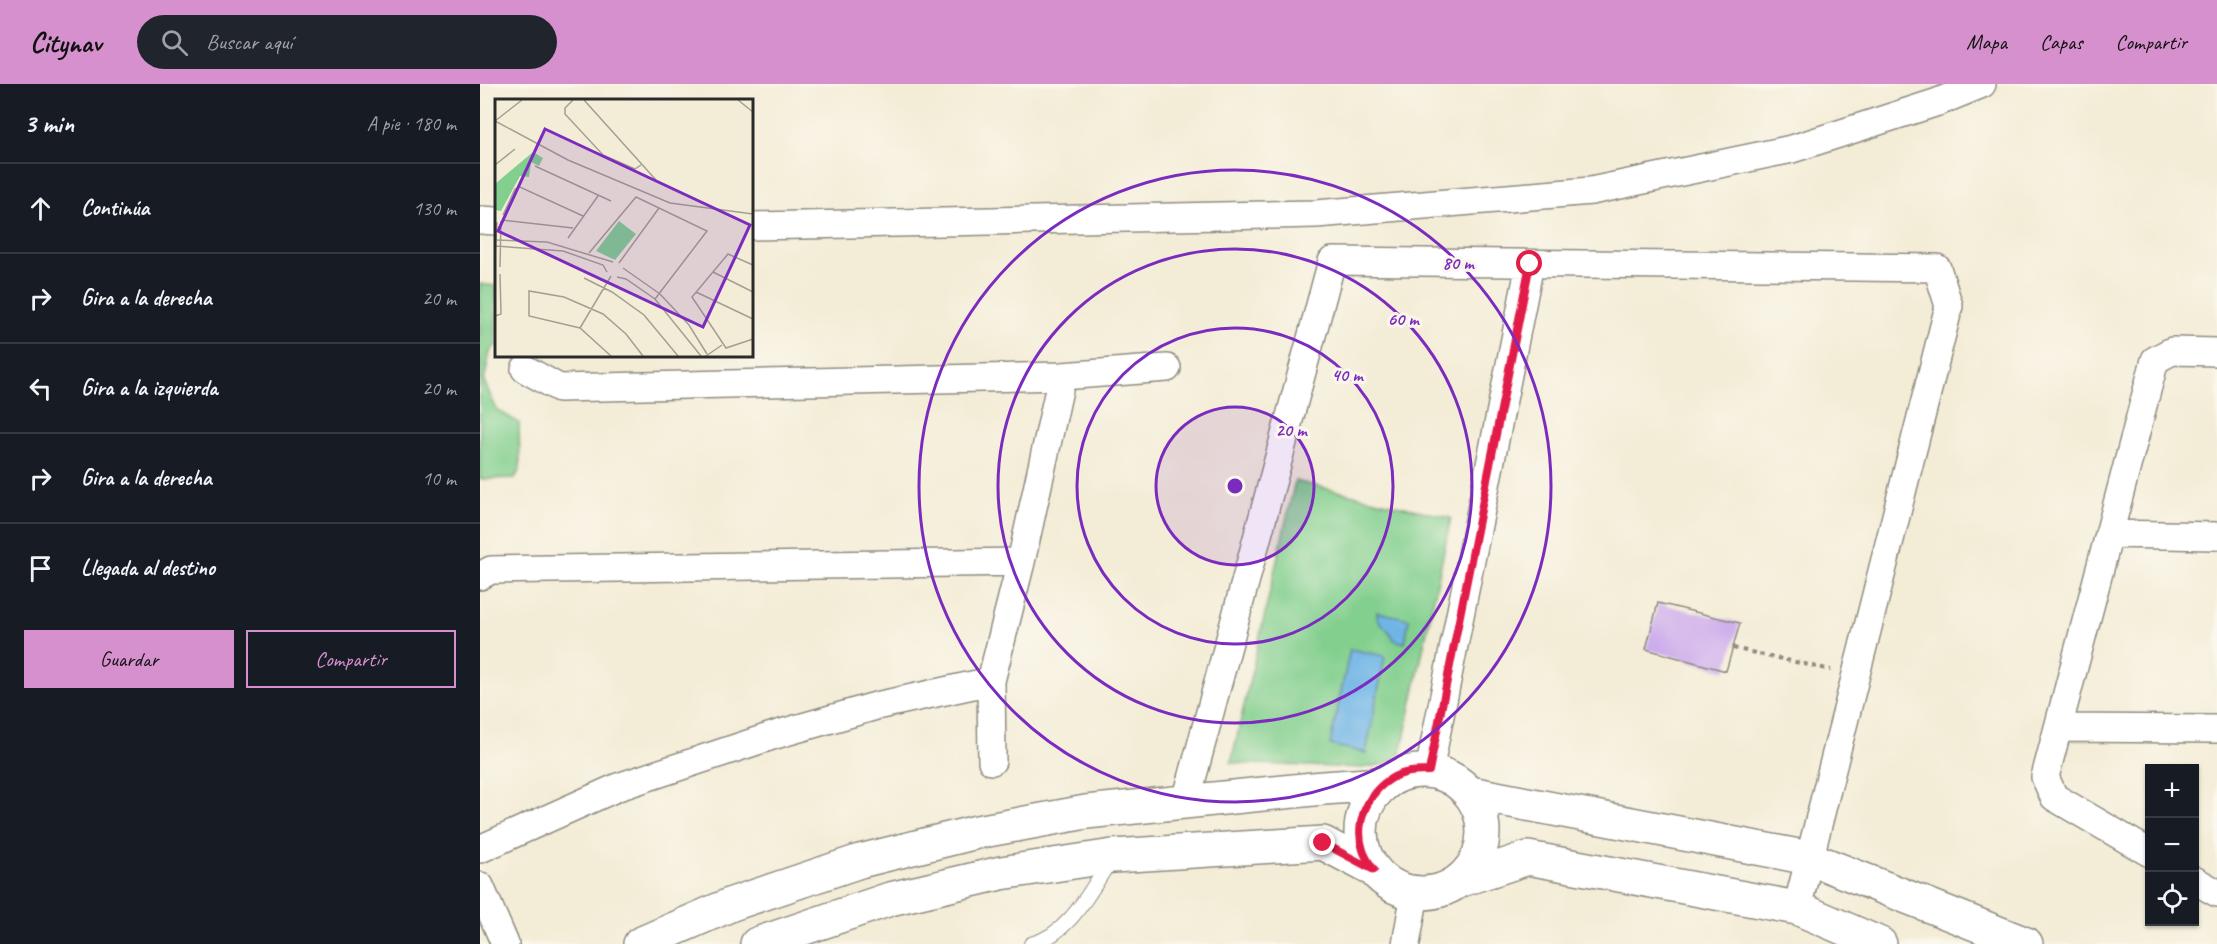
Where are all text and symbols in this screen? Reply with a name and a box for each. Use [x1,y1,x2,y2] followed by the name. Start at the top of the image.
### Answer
[137,15,557,69] search box
[30,25,101,60] text: Citynav
[158,26,191,59] icon: search
[206,28,292,56] text: Buscar aquí
[1966,29,2007,55] text: Mapa
[2040,29,2083,55] text: Capas
[2116,29,2187,55] text: Compartir
[495,99,753,357] inset map
[24,107,74,140] text: 3 min
[367,111,456,136] text: A pie · 180 m
[24,192,57,225] icon: ahead
[81,194,149,222] text: Continúa
[413,196,456,221] text: 130 m
[1516,250,1542,276] route start
[1443,252,1475,274] text: 80 m
[24,282,57,315] icon: right
[81,284,212,312] text: Gira a la derecha
[422,286,456,311] text: 20 m
[1387,308,1420,330] text: 60 m
[1332,364,1364,386] text: 40 m
[24,372,57,405] icon: left
[81,374,218,402] text: Gira a la izquierda
[422,376,456,401] text: 20 m
[1276,419,1308,441] text: 20 m
[24,462,57,495] icon: right
[81,464,212,492] text: Gira a la derecha
[422,466,456,491] text: 10 m
[1225,476,1245,496] centre of rings
[24,552,57,585] icon: arrive
[81,554,215,582] text: Llegada al destino
[24,630,234,688] button: Guardar
[246,630,456,688] button: Compartir
[2145,764,2199,926] map controls
[2145,764,2199,818] button: +
[2145,818,2199,872] button: −
[1309,829,1335,855] route end
[2145,872,2199,926] button: locate

